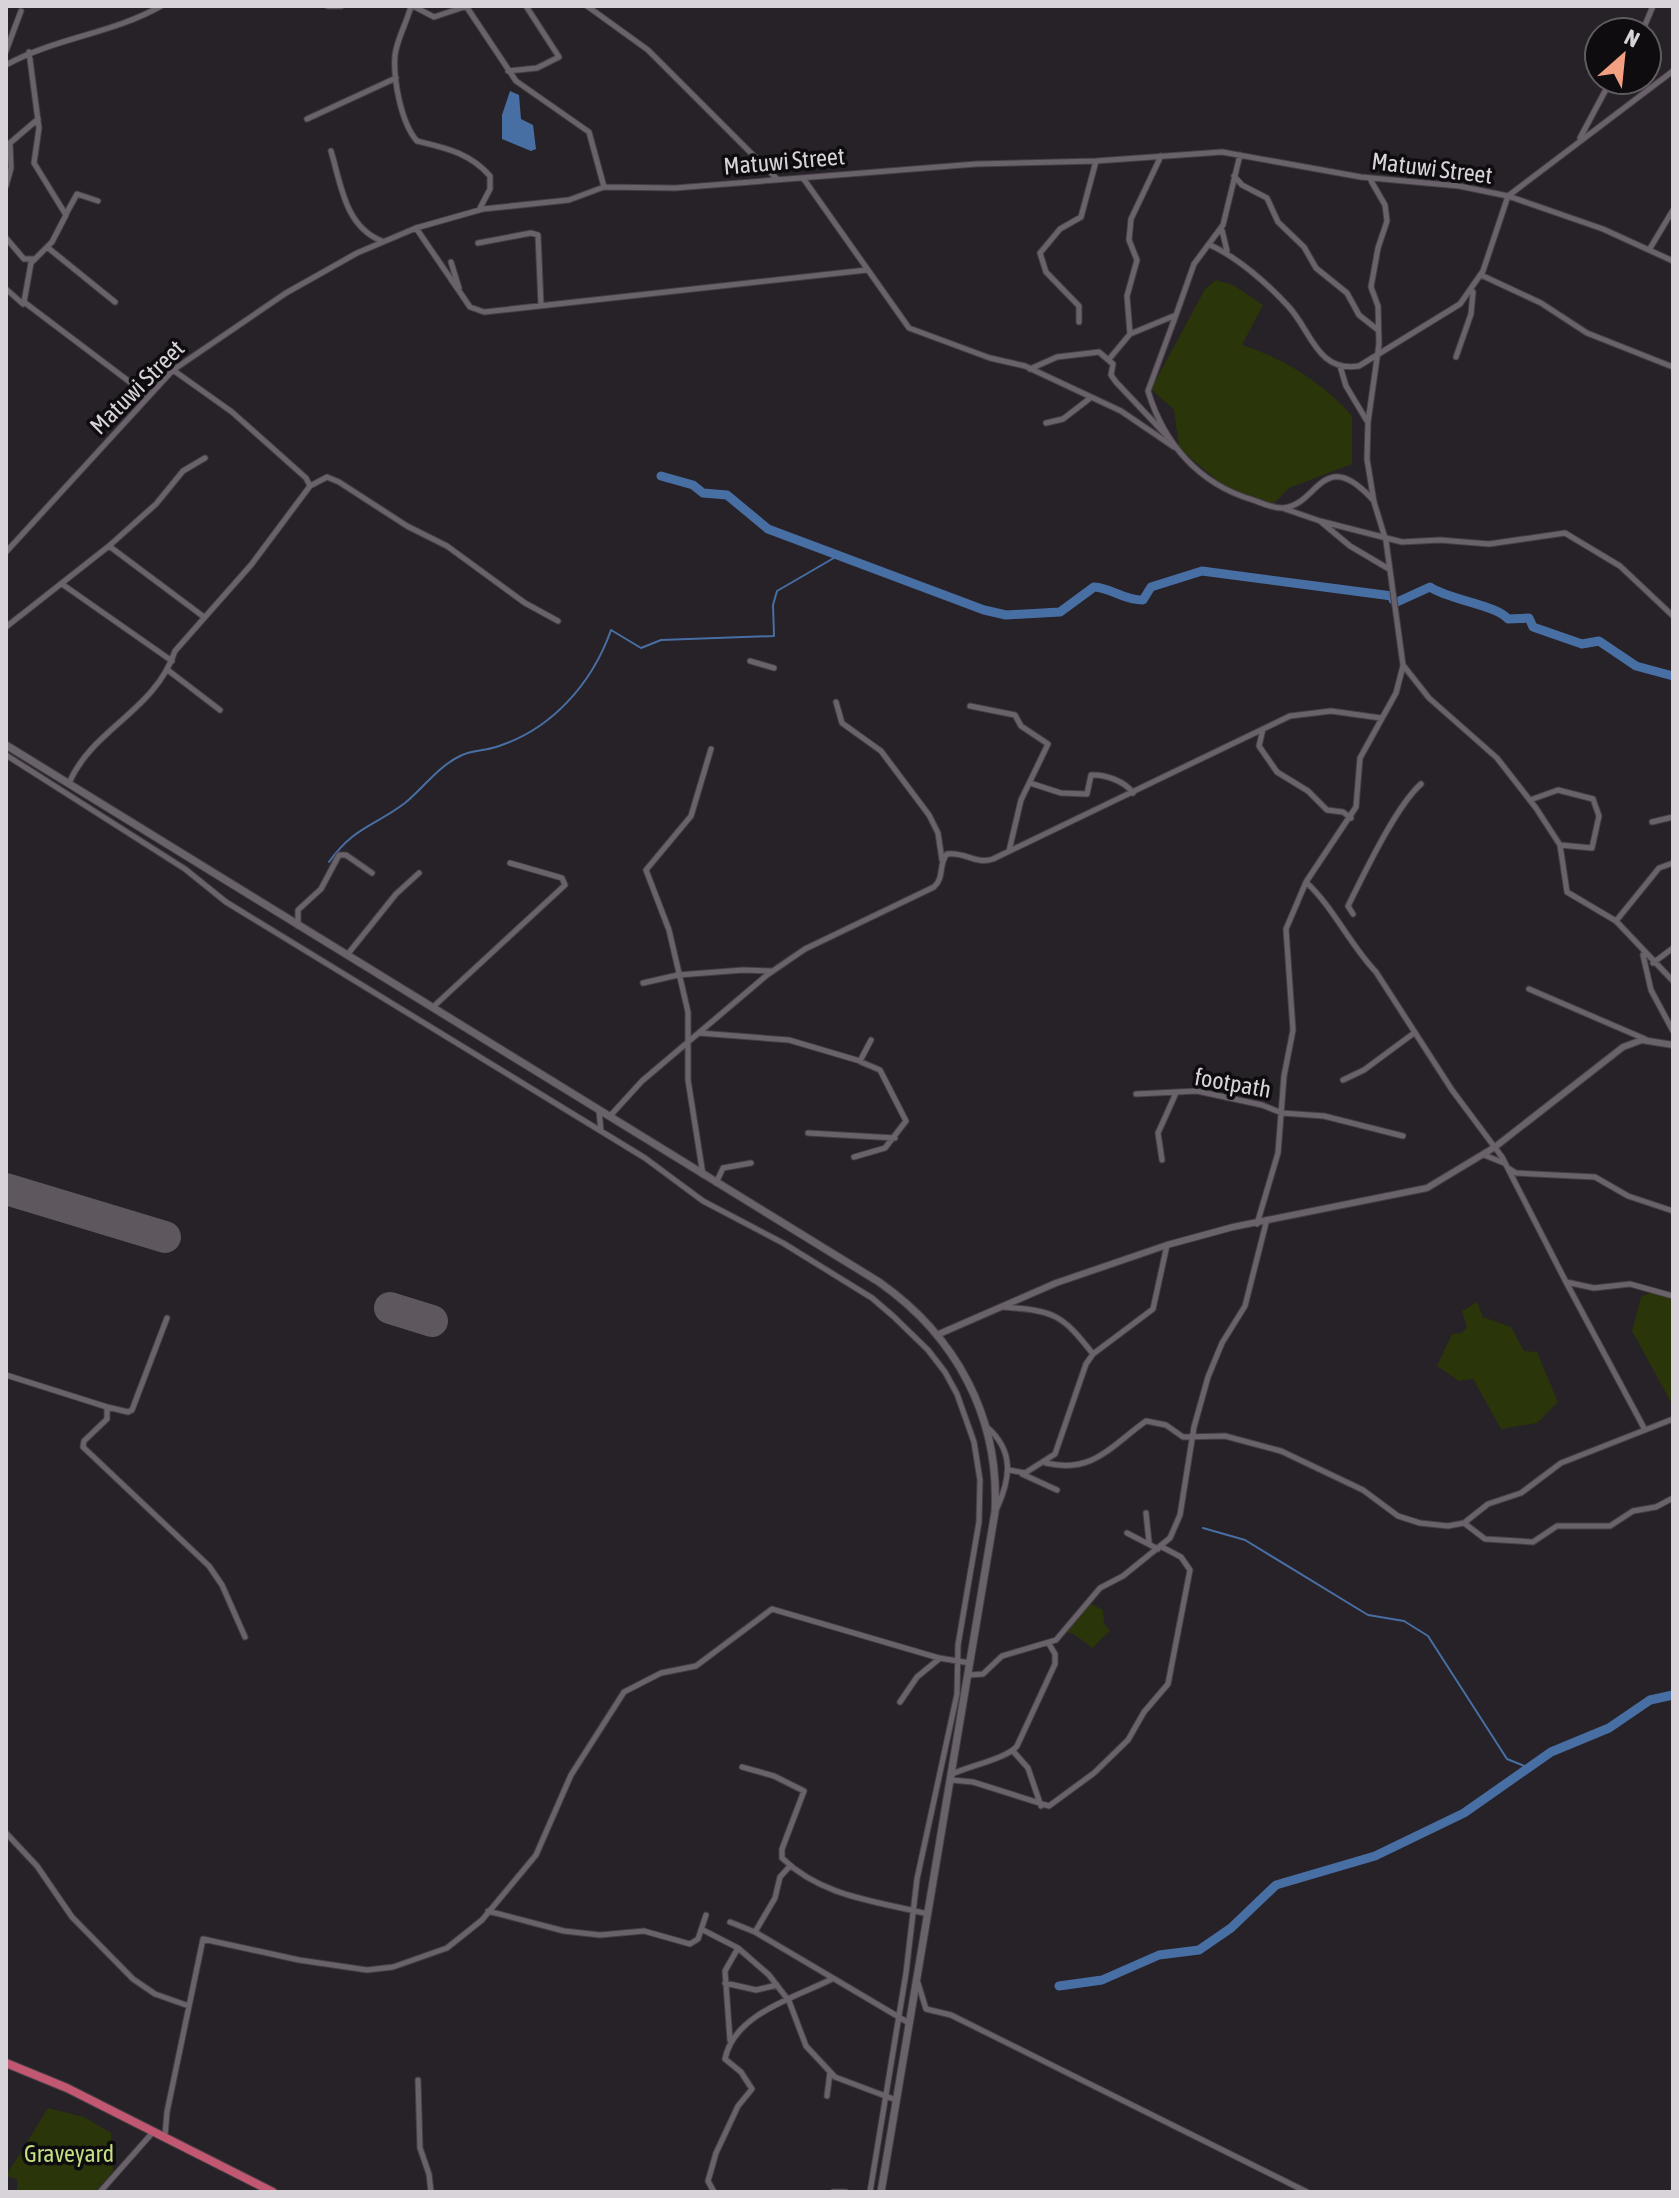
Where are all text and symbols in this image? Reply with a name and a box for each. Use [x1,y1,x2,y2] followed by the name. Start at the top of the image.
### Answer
[1583,16,1663,96] north arrow
[1620,24,1644,53] text: N
[722,142,846,180] street label: Matuwi Street
[1370,147,1494,189] street label: Matuwi Street
[84,334,190,440] street label: Matuwi Street
[1193,1063,1273,1103] street label: footpath
[24,2140,114,2167] park label: Graveyard

